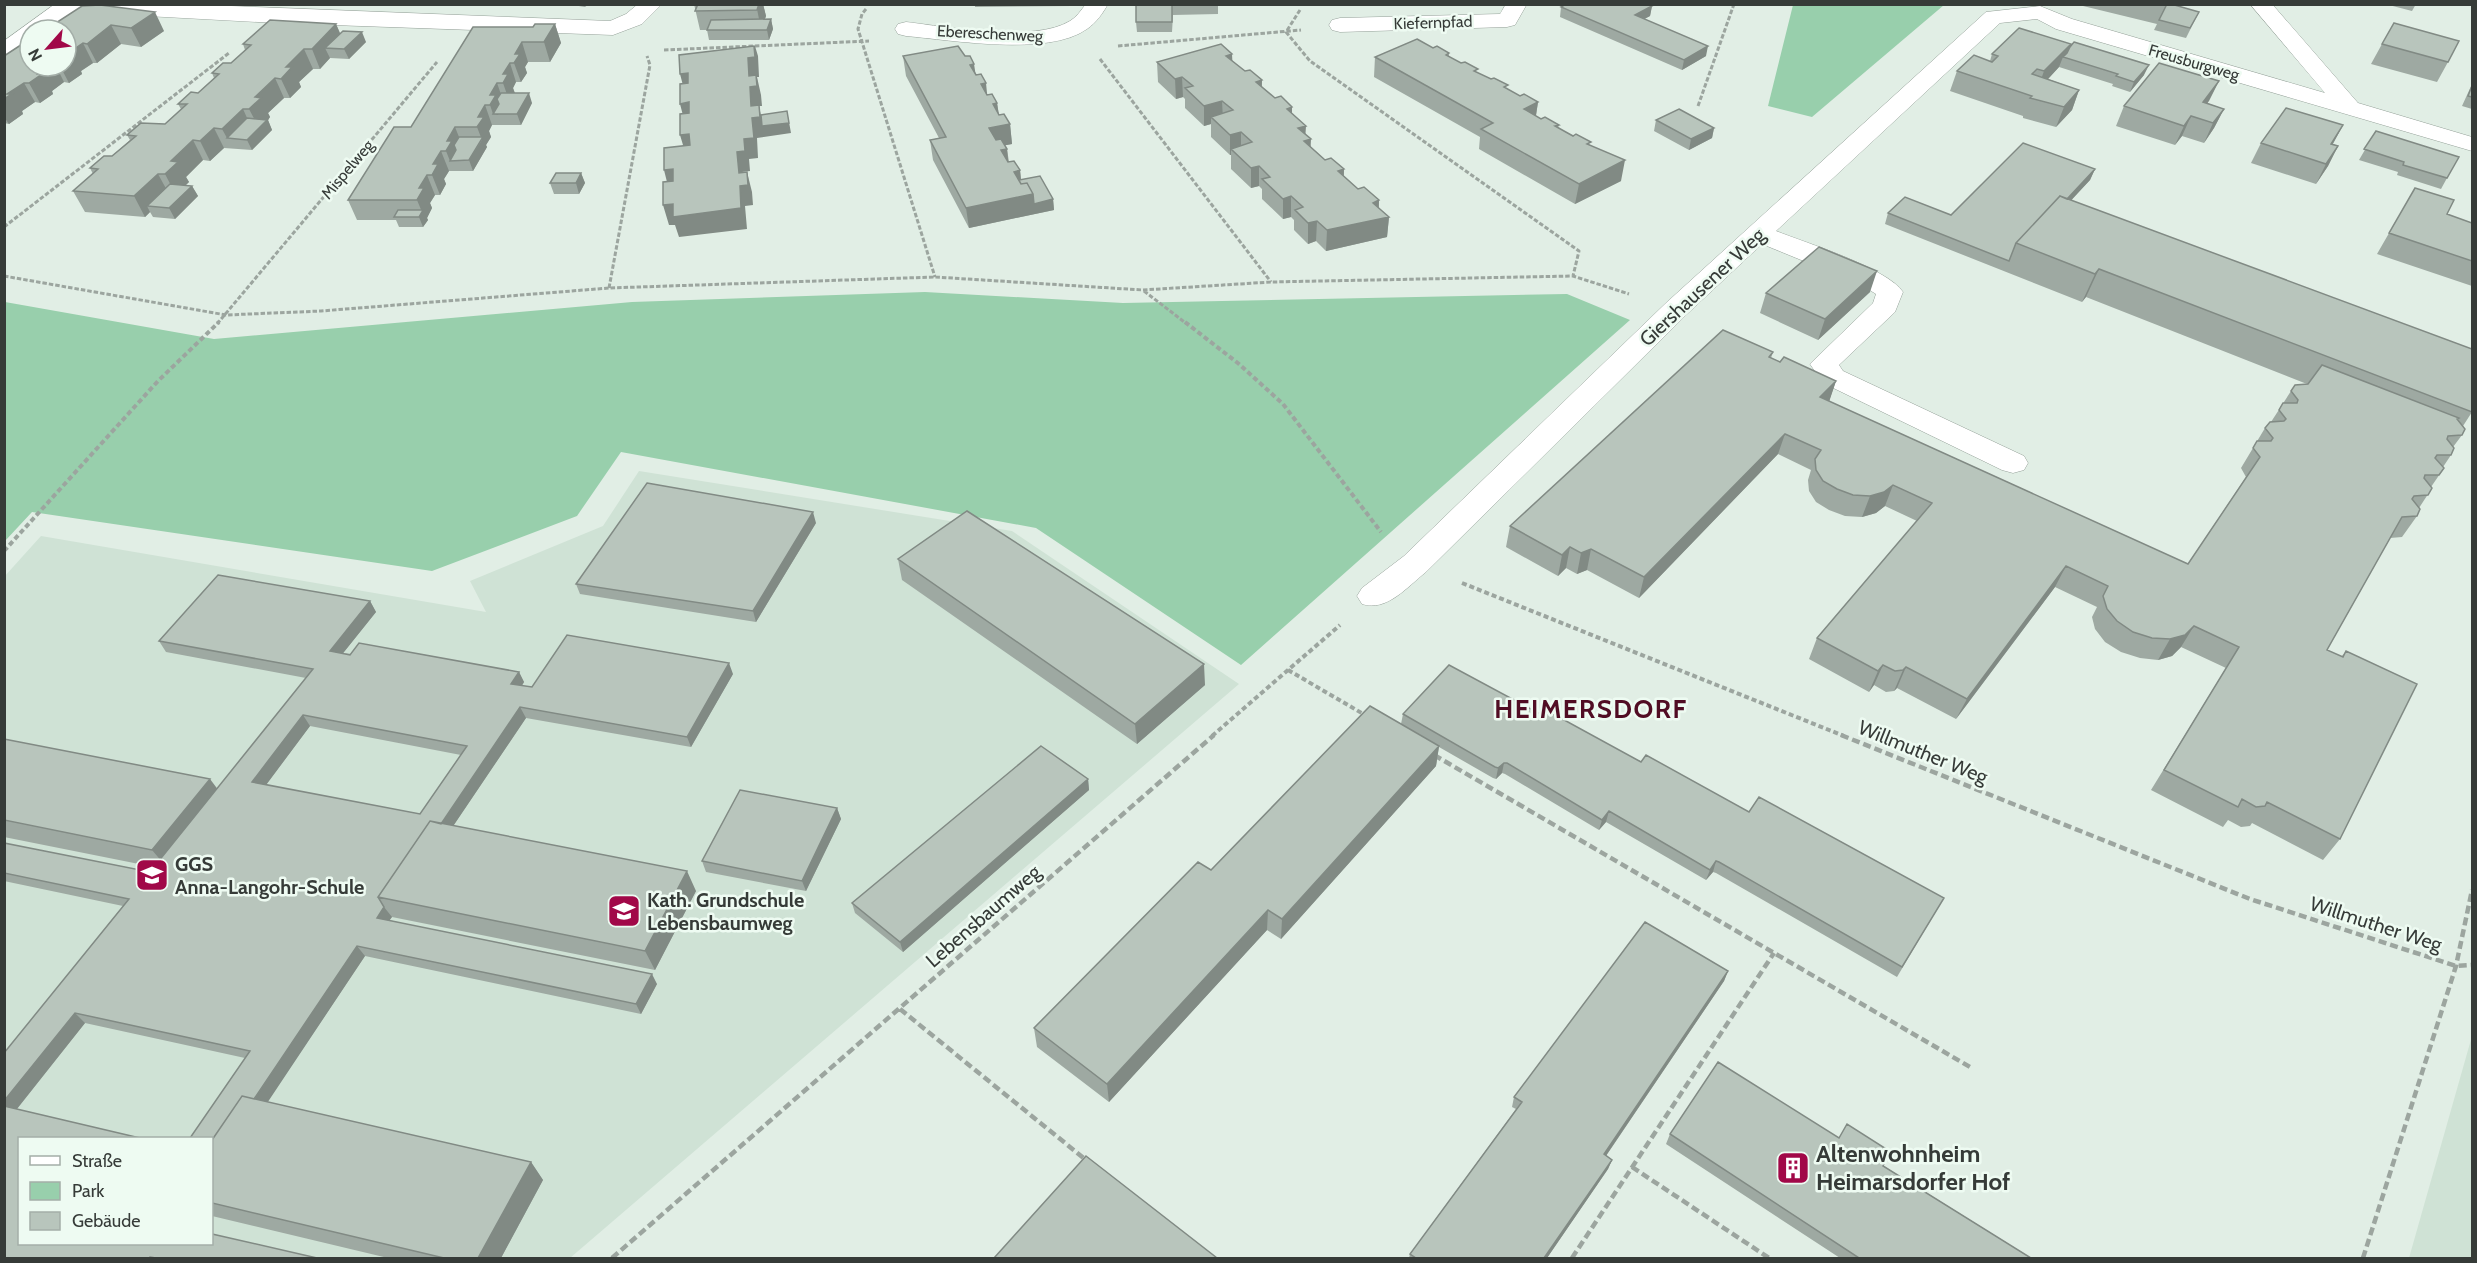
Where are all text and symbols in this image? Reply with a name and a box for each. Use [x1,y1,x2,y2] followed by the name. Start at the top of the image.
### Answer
[1393,12,1473,33] street label: Kiefernpfad
[18,18,78,78] north arrow
[936,21,1045,46] street label: Ebereschenweg
[2146,40,2242,85] street label: Freusburgweg
[24,45,46,64] text: N
[317,135,378,203] street label: Mispelweg
[1634,222,1770,351] street label: Giershausener Weg
[1494,693,1688,725] district label: HEIMERSDORF
[1855,715,1992,789] street label: Willmuther Weg
[175,852,364,899] place label: GGS Anna-Langohr-Schule
[134,857,170,893] school or university icon: GGS Anna-Langohr-Schule
[921,859,1046,972] street label: Lebensbaumweg
[647,888,804,935] place label: Kath. Grundschule Lebensbaumweg
[2307,891,2446,957] street label: Willmuther Weg
[606,893,642,929] school or university icon: Kath. Grundschule Lebensbaumweg
[18,1137,213,1245] legend
[1816,1139,2010,1196] place label: Altenwohnheim Heimarsdorfer Hof
[72,1150,122,1172] text: Straße
[1775,1150,1811,1186] building icon: Altenwohnheim Heimarsdorfer Hof
[72,1180,105,1202] text: Park
[72,1210,141,1232] text: Gebäude

